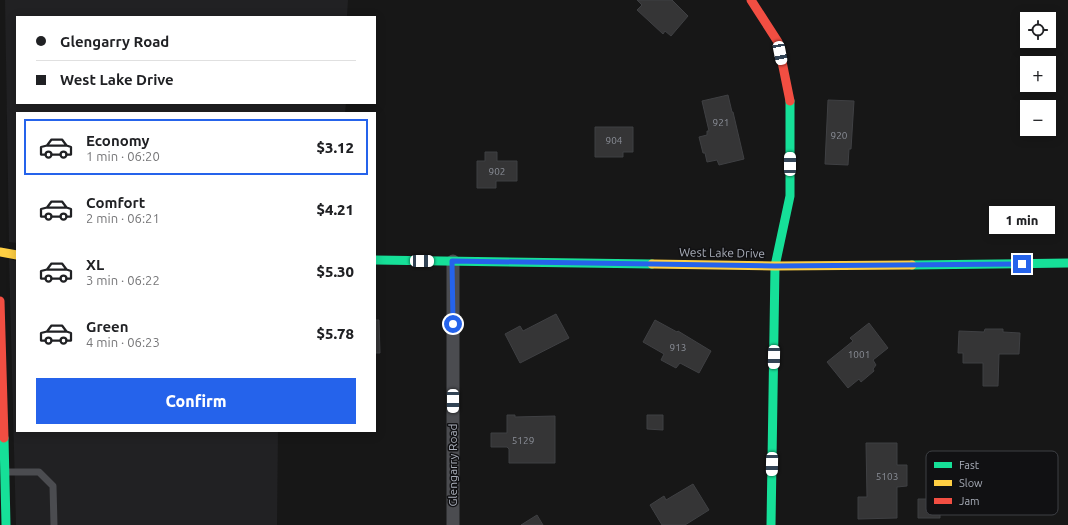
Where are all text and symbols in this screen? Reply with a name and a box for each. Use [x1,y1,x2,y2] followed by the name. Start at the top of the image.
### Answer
[1020,12,1056,136] map controls
[1020,12,1056,48] button: locate
[60,33,169,50] text: Glengarry Road
[772,40,788,66] car
[1020,56,1056,92] button: +
[60,71,174,88] text: West Lake Drive
[1020,100,1056,136] button: −
[713,117,729,128] house number: 921
[38,129,74,165] icon: car
[831,130,848,141] house number: 920
[86,132,150,149] text: Economy
[606,135,623,146] house number: 904
[316,139,354,156] text: $3.12
[86,149,160,163] text: 1 min · 06:20
[784,152,796,176] car
[489,166,505,177] house number: 902
[38,191,74,227] icon: car
[86,194,145,211] text: Comfort
[316,201,354,218] text: $4.21
[989,206,1055,234] callout: 1 min
[86,211,160,225] text: 2 min · 06:21
[1005,213,1039,227] text: 1 min
[679,245,765,260] street label: West Lake Drive
[38,253,74,289] icon: car
[410,255,434,267] car
[1013,255,1031,273] route end
[86,256,104,273] text: XL
[316,263,354,280] text: $5.30
[86,273,160,287] text: 3 min · 06:22
[38,315,74,351] icon: car
[444,315,462,333] route start
[86,318,128,335] text: Green
[316,325,354,342] text: $5.78
[86,335,160,349] text: 4 min · 06:23
[670,342,686,353] house number: 913
[768,345,780,369] car
[848,349,870,360] house number: 1001
[36,378,356,424] button: Confirm
[447,389,459,413] car
[446,423,459,507] street label: Glengarry Road
[512,435,534,446] house number: 5129
[926,451,1058,515] legend
[766,452,778,476] car
[959,459,980,471] text: Fast
[876,471,898,482] house number: 5103
[959,477,983,489] text: Slow
[959,495,980,507] text: Jam

